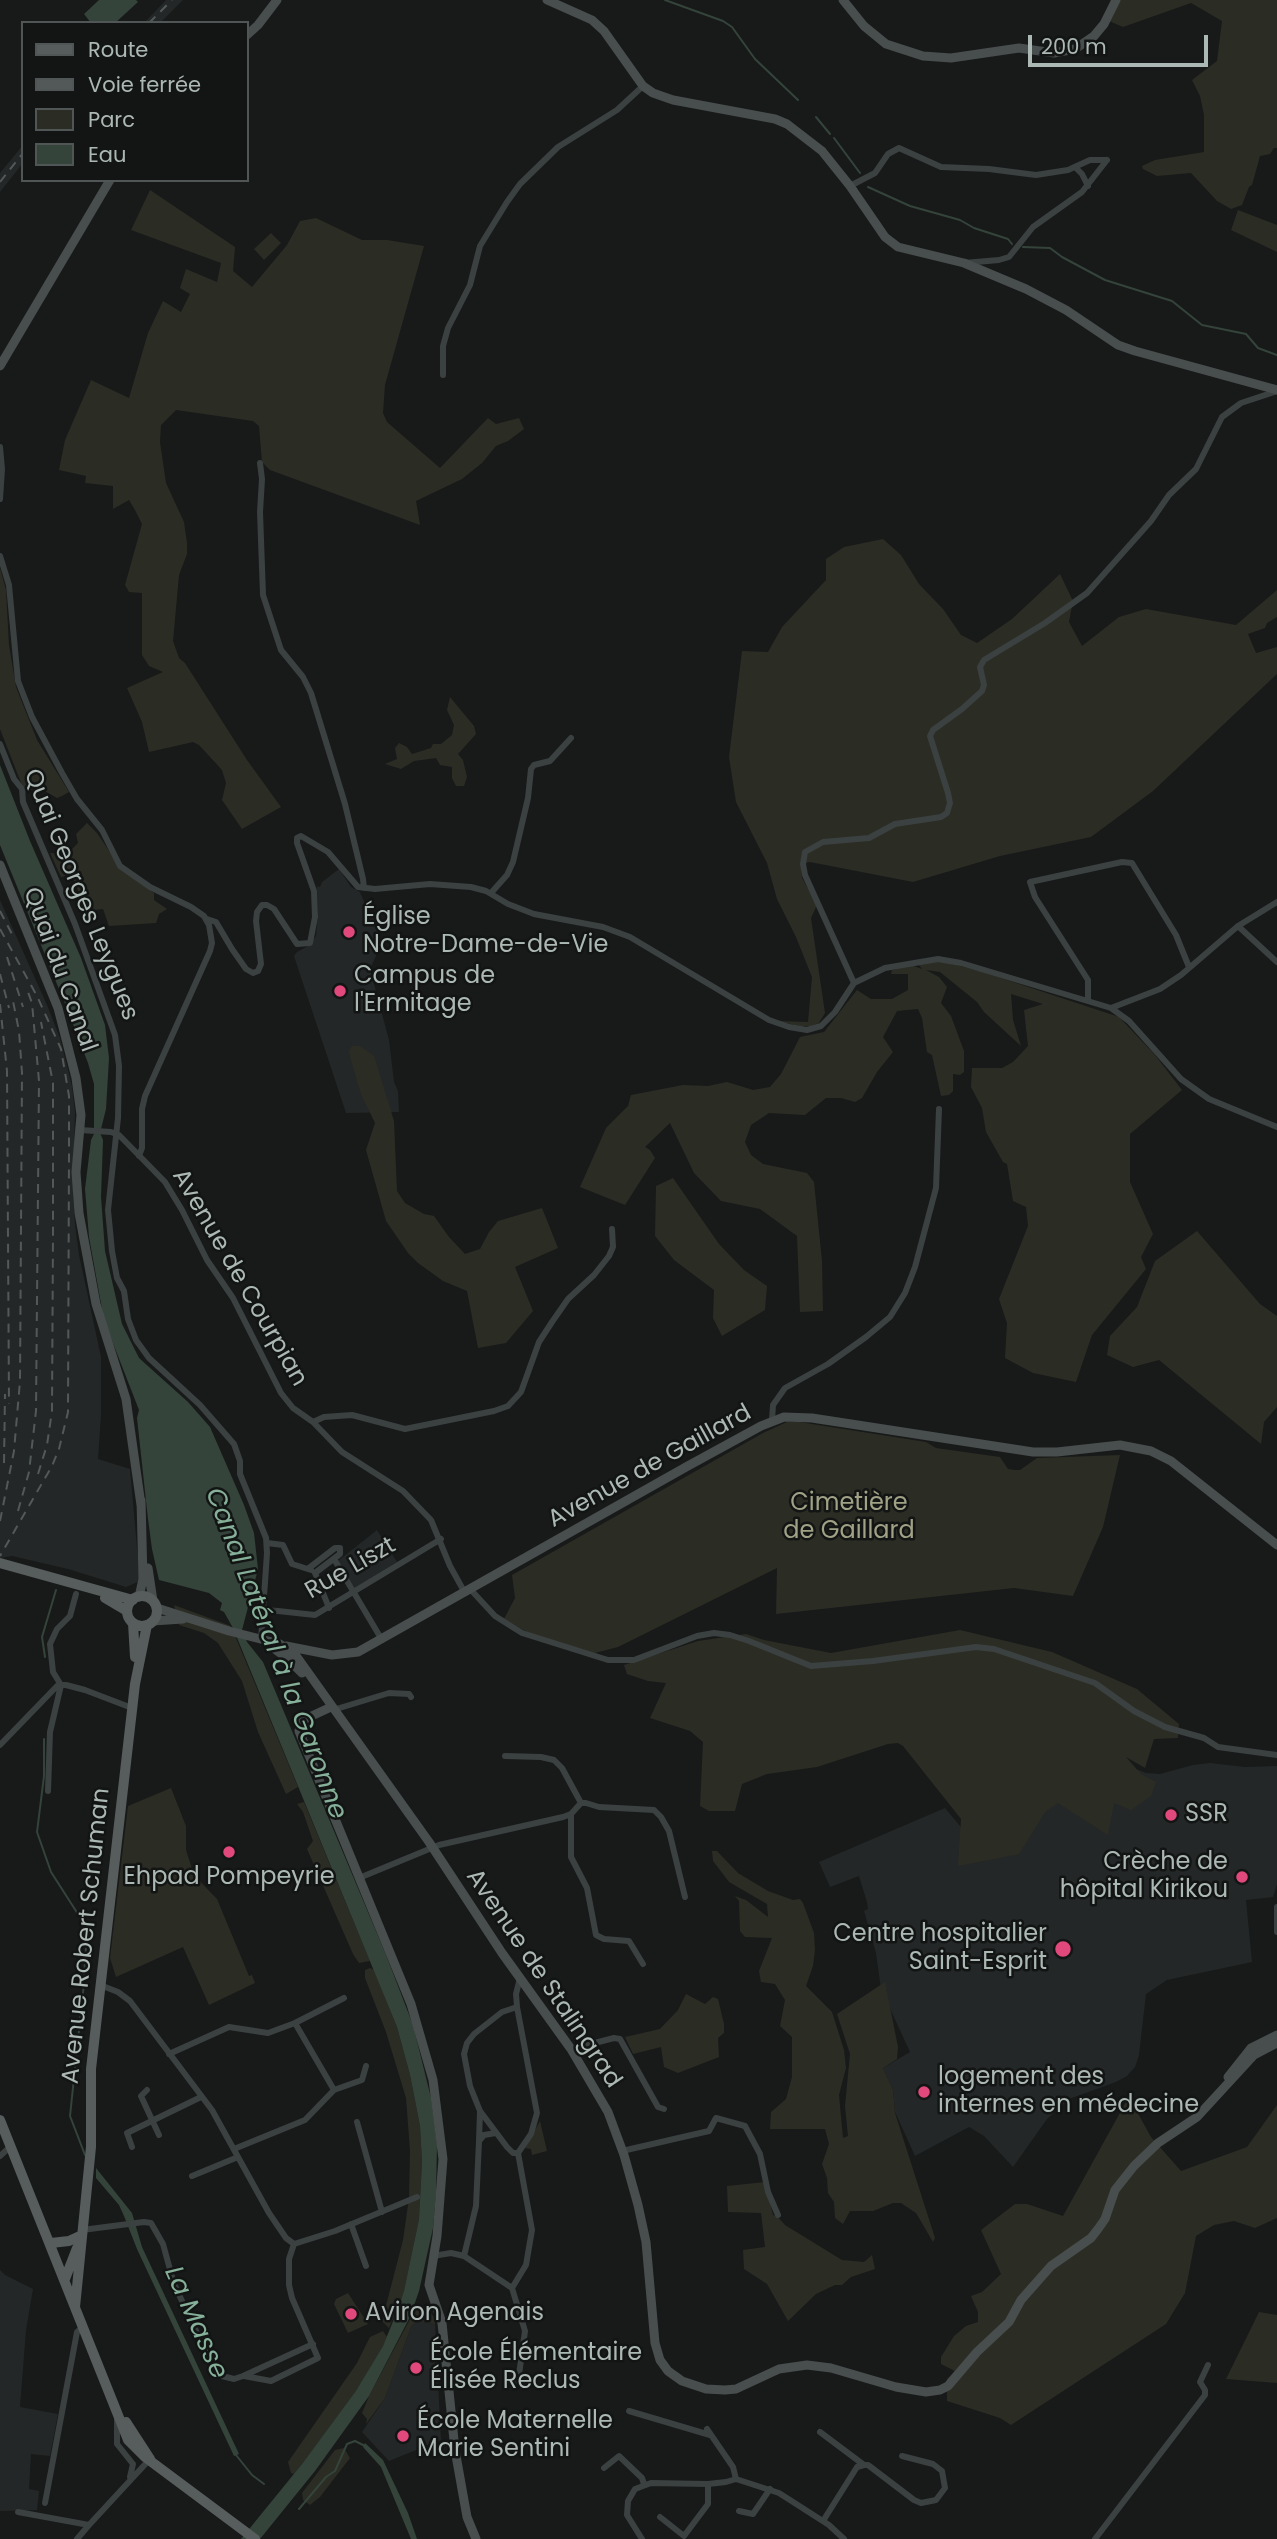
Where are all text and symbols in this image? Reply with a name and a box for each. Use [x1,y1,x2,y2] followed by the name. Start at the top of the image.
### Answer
[21,21,248,182] legend
[1032,21,1212,65] scale bar
[1041,32,1107,61] text: 200 m
[88,35,148,64] text: Route
[88,70,201,99] text: Voie ferrée
[88,105,135,134] text: Parc
[88,140,126,169] text: Eau
[16,765,144,1025] street label: Quai Georges Leygues
[16,884,102,1056] street label: Quai du Canal
[363,904,608,960] place label: Église Notre-Dame-de-Vie
[341,924,357,940] marker: Église Notre-Dame-de-Vie
[354,963,495,1019] place label: Campus de l'Ermitage
[332,983,348,999] marker: Campus de l'Ermitage
[165,1164,313,1392] street label: Avenue de Courpian
[543,1399,757,1535] street label: Avenue de Gaillard
[197,1484,353,1824] water label: Canal Latéral à la Garonne
[783,1490,915,1546] park label: Cimetière de Gaillard
[301,1532,401,1606] street label: Rue Liszt
[57,1787,117,2085] street label: Avenue Robert Schuman
[1185,1801,1228,1829] place label: SSR
[1163,1807,1179,1823] marker: SSR
[221,1844,237,1860] marker: Ehpad Pompeyrie
[1060,1849,1228,1905] place label: Crèche de hôpital Kirikou
[123,1864,335,1892] place label: Ehpad Pompeyrie
[459,1864,627,2094] street label: Avenue de Stalingrad
[1234,1869,1250,1885] marker: Crèche de hôpital Kirikou
[833,1921,1047,1977] place label: Centre hospitalier Saint-Esprit
[1053,1939,1073,1959] marker: Centre hospitalier Saint-Esprit
[938,2064,1199,2120] place label: logement des internes en médecine
[916,2084,932,2100] marker: logement des internes en médecine
[156,2262,234,2384] water label: La Masse
[365,2300,544,2328] place label: Aviron Agenais
[343,2306,359,2322] marker: Aviron Agenais
[430,2340,642,2396] place label: École Élémentaire Élisée Reclus
[408,2360,424,2376] marker: École Élémentaire Élisée Reclus
[417,2408,613,2464] place label: École Maternelle Marie Sentini
[395,2428,411,2444] marker: École Maternelle Marie Sentini

